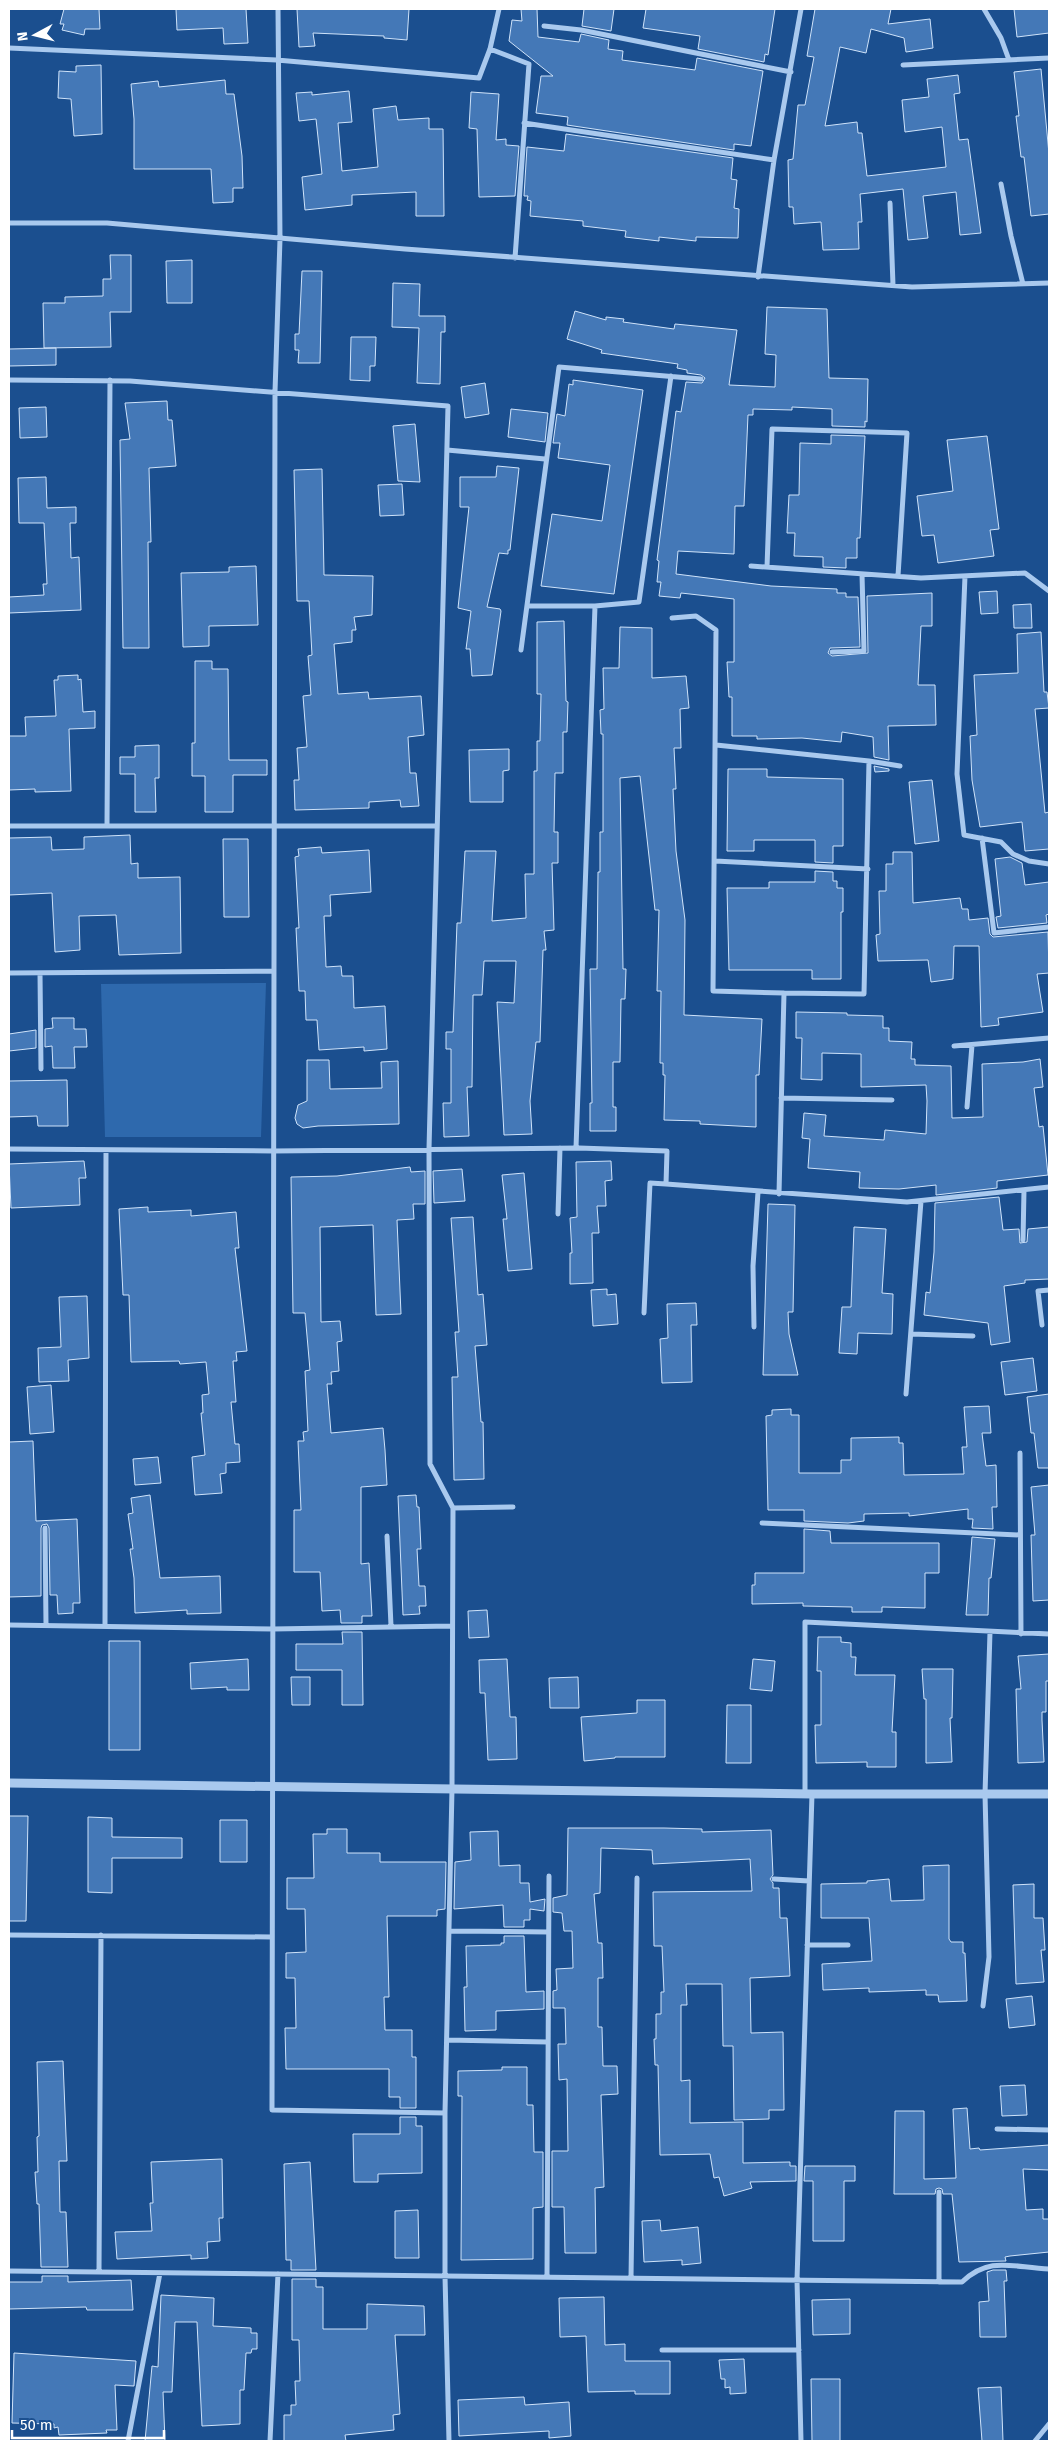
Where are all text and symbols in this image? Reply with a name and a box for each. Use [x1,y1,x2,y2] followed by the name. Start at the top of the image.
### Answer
[10,10,60,60] north arrow
[14,31,32,42] text: N
[12,2408,165,2440] scale bar
[20,2416,53,2434] text: 50 m

